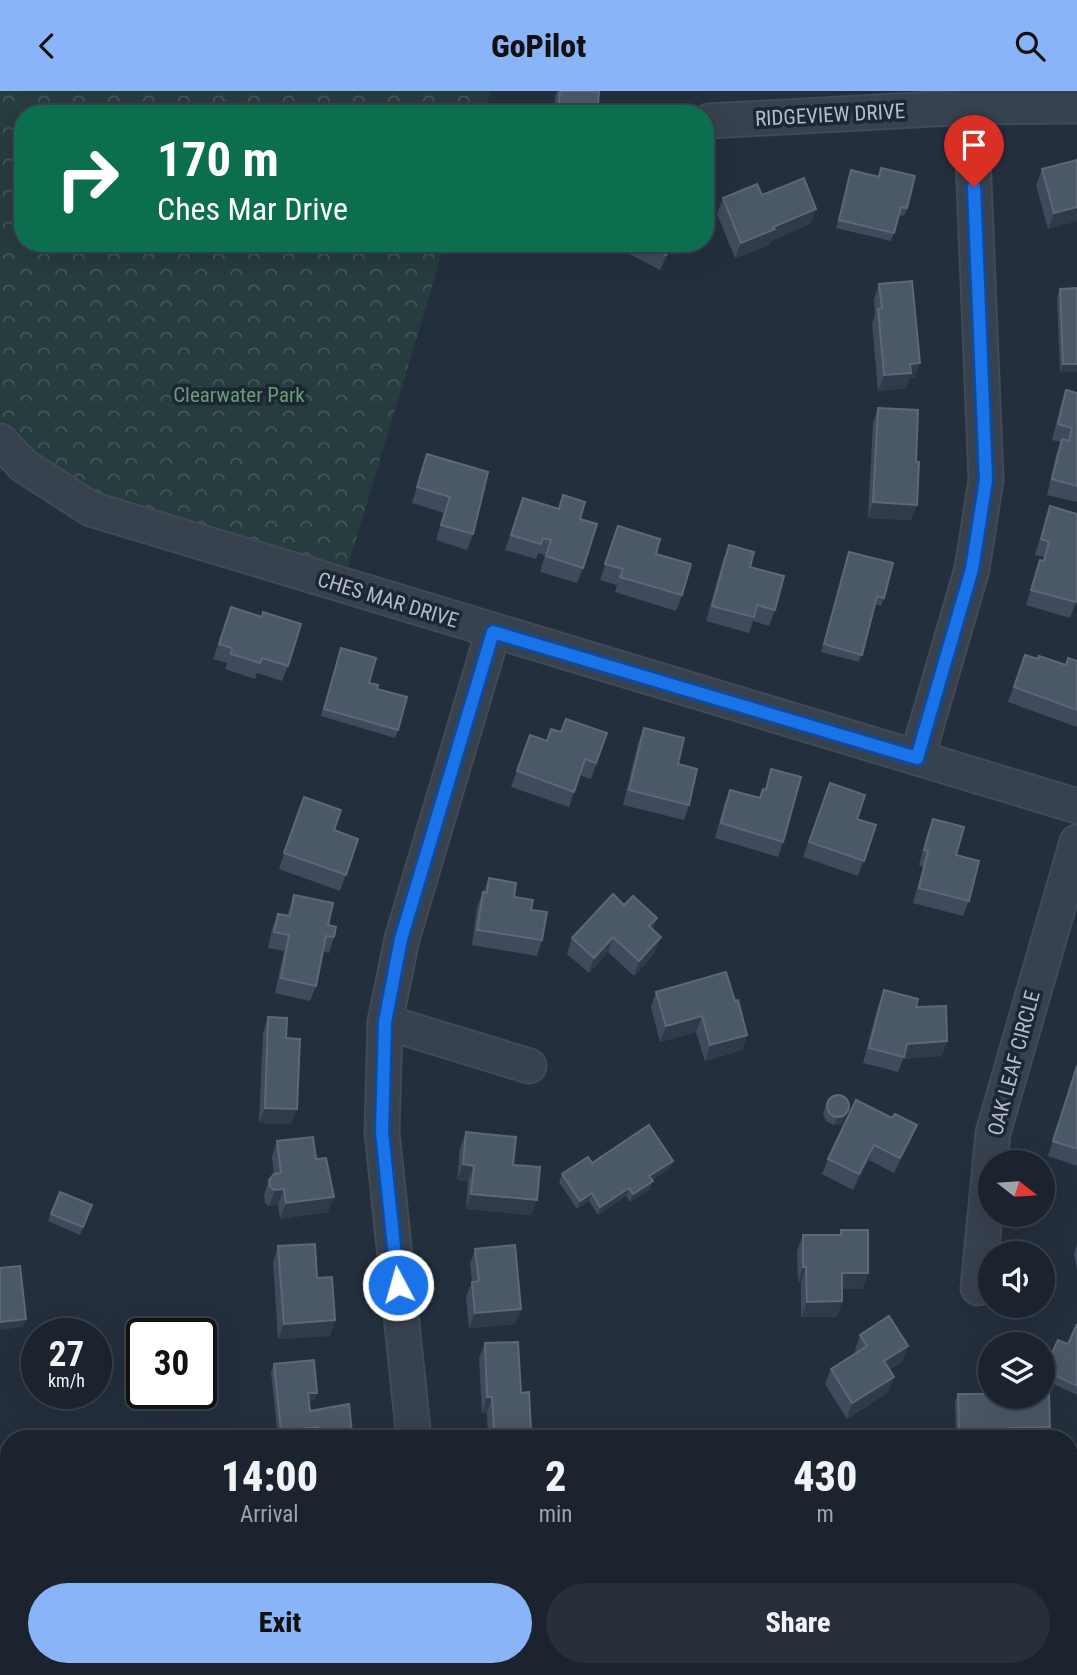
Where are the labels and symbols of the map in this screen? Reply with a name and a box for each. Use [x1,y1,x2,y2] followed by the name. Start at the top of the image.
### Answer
[754,99,906,131] street label: RIDGEVIEW DRIVE
[944,115,1004,187] pin
[173,383,305,407] park label: Clearwater Park
[315,567,461,633] street label: CHES MAR DRIVE
[983,988,1045,1138] street label: OAK LEAF CIRCLE
[978,1150,1055,1227] north arrow
[361,1248,435,1322] position arrow
[126,1318,217,1409] speed limit sign: 30

